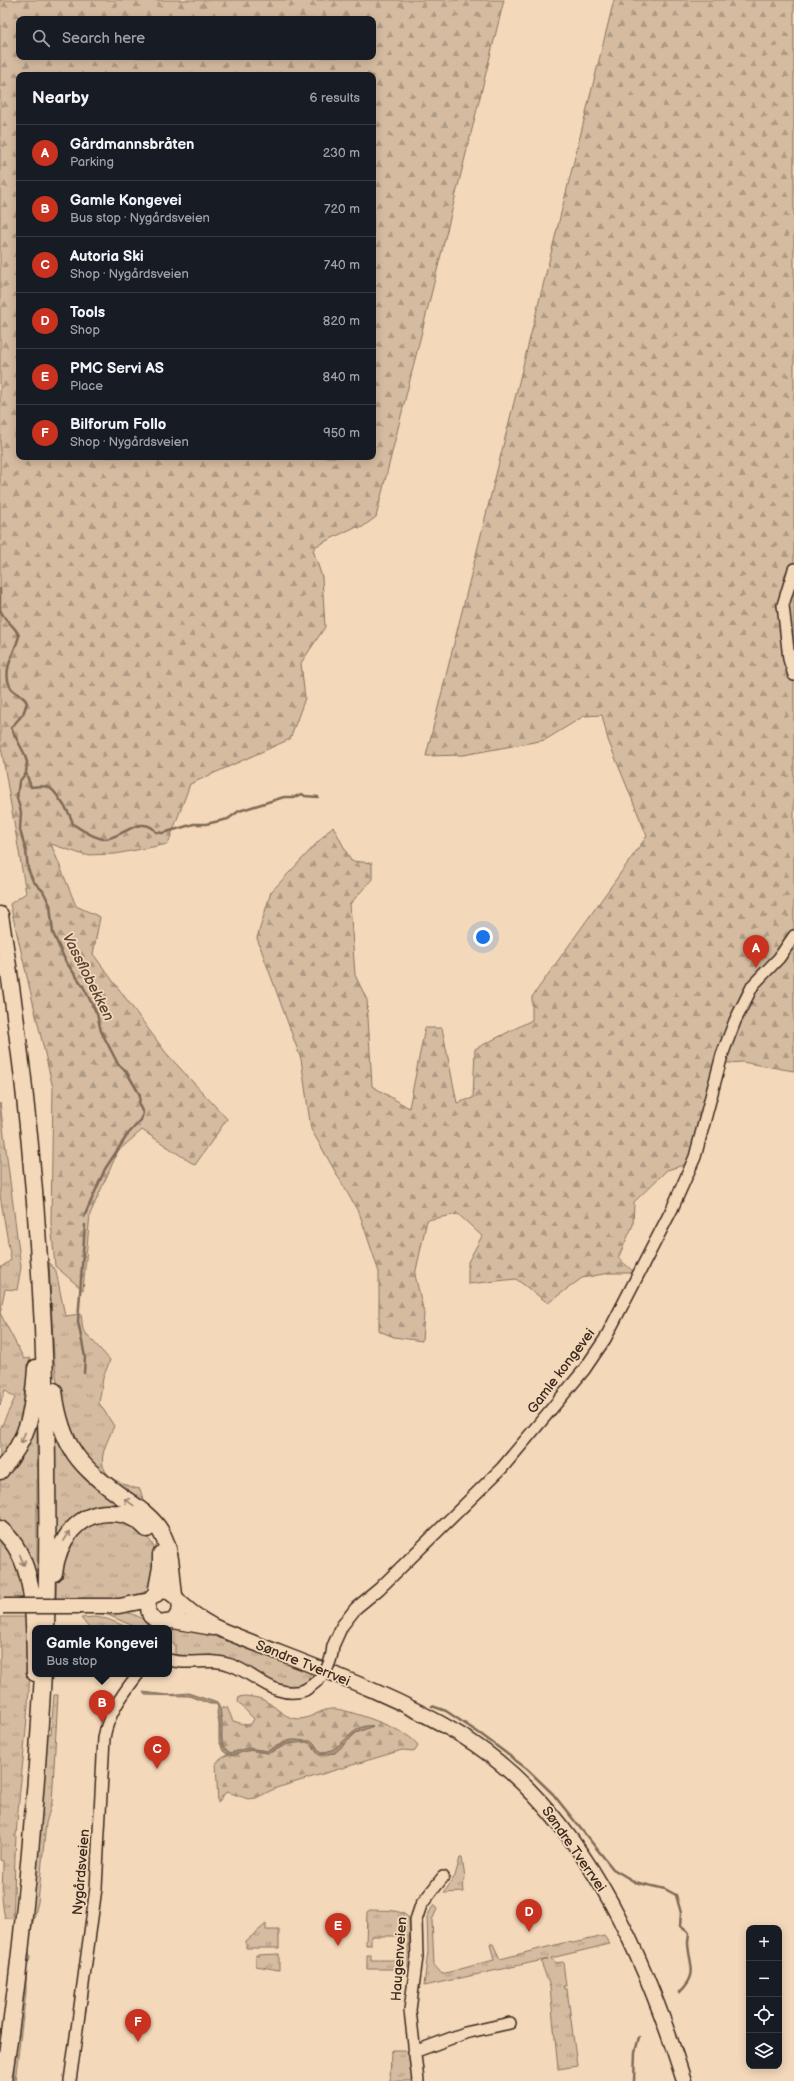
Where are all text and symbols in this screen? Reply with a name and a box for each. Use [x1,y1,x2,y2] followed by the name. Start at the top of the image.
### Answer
[16,16,376,60] search box
[30,27,52,49] icon: search
[62,29,145,48] text: Search here
[32,88,89,108] text: Nearby
[310,90,360,106] text: 6 results
[70,135,194,154] text: Gårdmannsbråten
[41,145,49,161] text: A
[323,145,360,161] text: 230 m
[70,154,114,170] text: Parking
[70,191,182,210] text: Gamle Kongevei
[40,201,50,217] text: B
[324,201,360,217] text: 720 m
[70,210,210,226] text: Bus stop · Nygårdsveien
[70,247,144,266] text: Autoria Ski
[40,257,50,273] text: C
[324,257,360,273] text: 740 m
[70,266,189,282] text: Shop · Nygårdsveien
[70,303,105,322] text: Tools
[40,313,50,329] text: D
[323,313,360,329] text: 820 m
[70,322,100,338] text: Shop
[70,359,164,378] text: PMC Servi AS
[41,369,49,385] text: E
[323,369,360,385] text: 840 m
[70,378,103,394] text: Place
[70,415,166,434] text: Bilforum Follo
[41,425,49,441] text: F
[323,425,360,441] text: 950 m
[70,434,189,450] text: Shop · Nygårdsveien
[473,927,493,947] your location
[58,930,118,1024] water label: Vassflobekken
[743,935,769,968] pin: A
[524,1325,598,1417] street label: Gamle kongevei
[19,1431,27,1443] one-way arrow
[123,1498,134,1506] one-way arrow
[63,1531,71,1542] one-way arrow
[19,1554,27,1566] one-way arrow
[32,1625,172,1677] popup
[46,1634,158,1653] text: Gamle Kongevei
[253,1636,353,1690] street label: Søndre Tverrvei
[46,1653,97,1669] text: Bus stop
[89,1690,115,1723] pin: B
[144,1736,170,1769] pin: C
[538,1803,610,1895] street label: Søndre Tverrvei
[69,1828,93,1916] street label: Nygårdsveien
[516,1899,542,1932] pin: D
[325,1913,351,1946] pin: E
[388,1916,410,2002] street label: Haugenveien
[746,1925,782,2069] map controls
[746,1925,782,1961] button: +
[746,1961,782,1997] button: −
[746,1997,782,2033] button: locate
[125,2009,151,2042] pin: F
[746,2033,782,2069] button: layers

